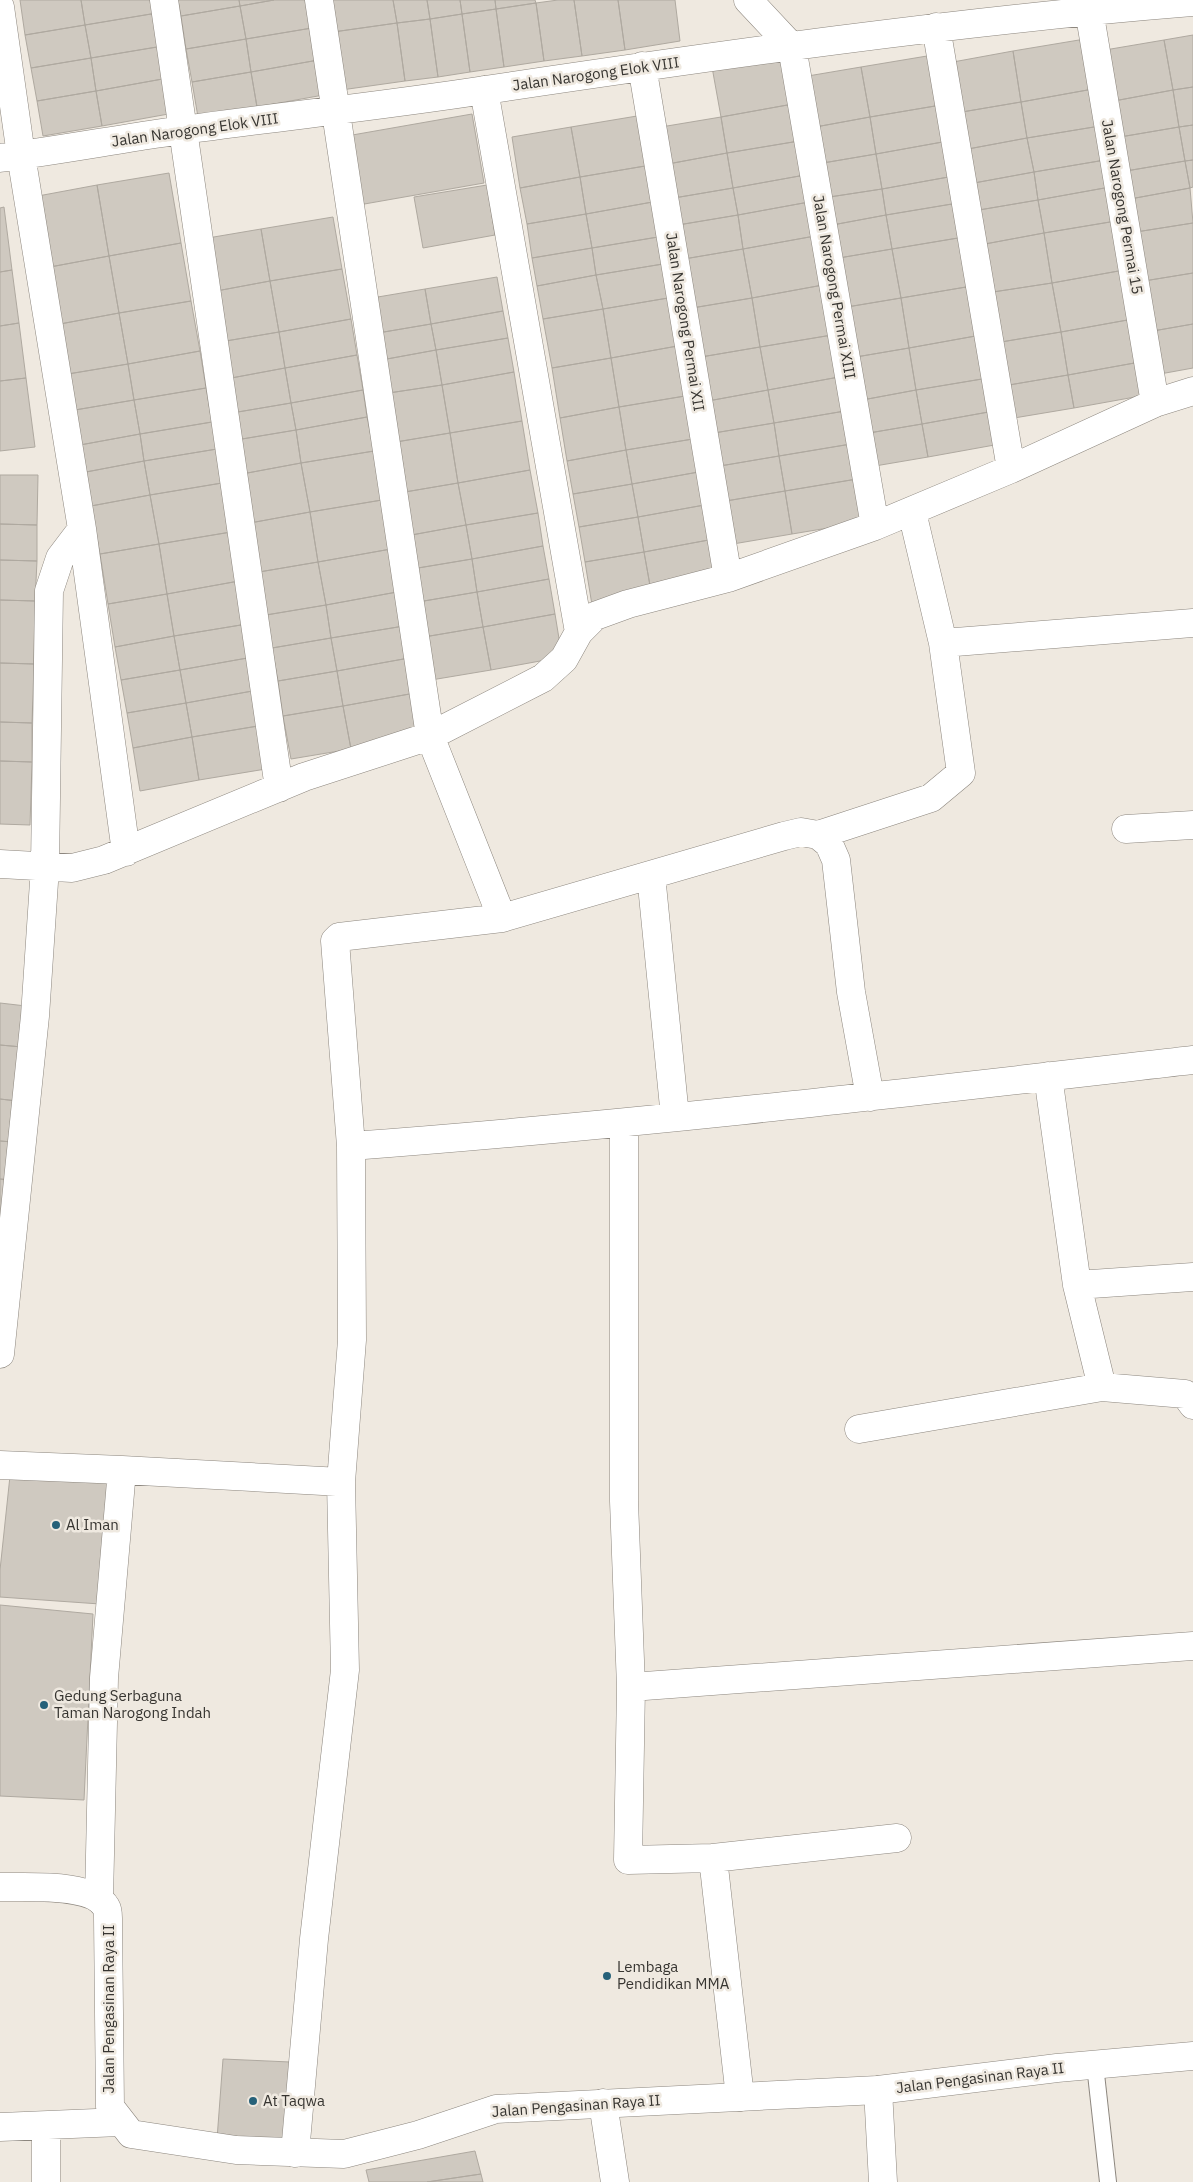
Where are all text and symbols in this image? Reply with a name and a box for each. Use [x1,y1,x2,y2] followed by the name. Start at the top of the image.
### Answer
[511,52,681,95] street label: Jalan Narogong Elok VIII
[110,108,280,151] street label: Jalan Narogong Elok VIII
[1098,118,1147,296] street label: Jalan Narogong Permai 15
[809,193,860,380] street label: Jalan Narogong Permai XIII
[662,231,709,413] street label: Jalan Narogong Permai XII
[66,1515,119,1534] place label: Al Iman
[50,1519,62,1531] marker: Al Iman
[54,1686,211,1722] place label: Gedung Serbaguna Taman Narogong Indah
[38,1699,50,1711] marker: Gedung Serbaguna Taman Narogong Indah
[99,1924,118,2094] street label: Jalan Pengasinan Raya II
[617,1957,730,1993] place label: Lembaga Pendidikan MMA
[601,1970,613,1982] marker: Lembaga Pendidikan MMA
[895,2058,1065,2097] street label: Jalan Pengasinan Raya II
[491,2090,661,2121] street label: Jalan Pengasinan Raya II
[263,2091,325,2110] place label: At Taqwa
[247,2095,259,2107] marker: At Taqwa

